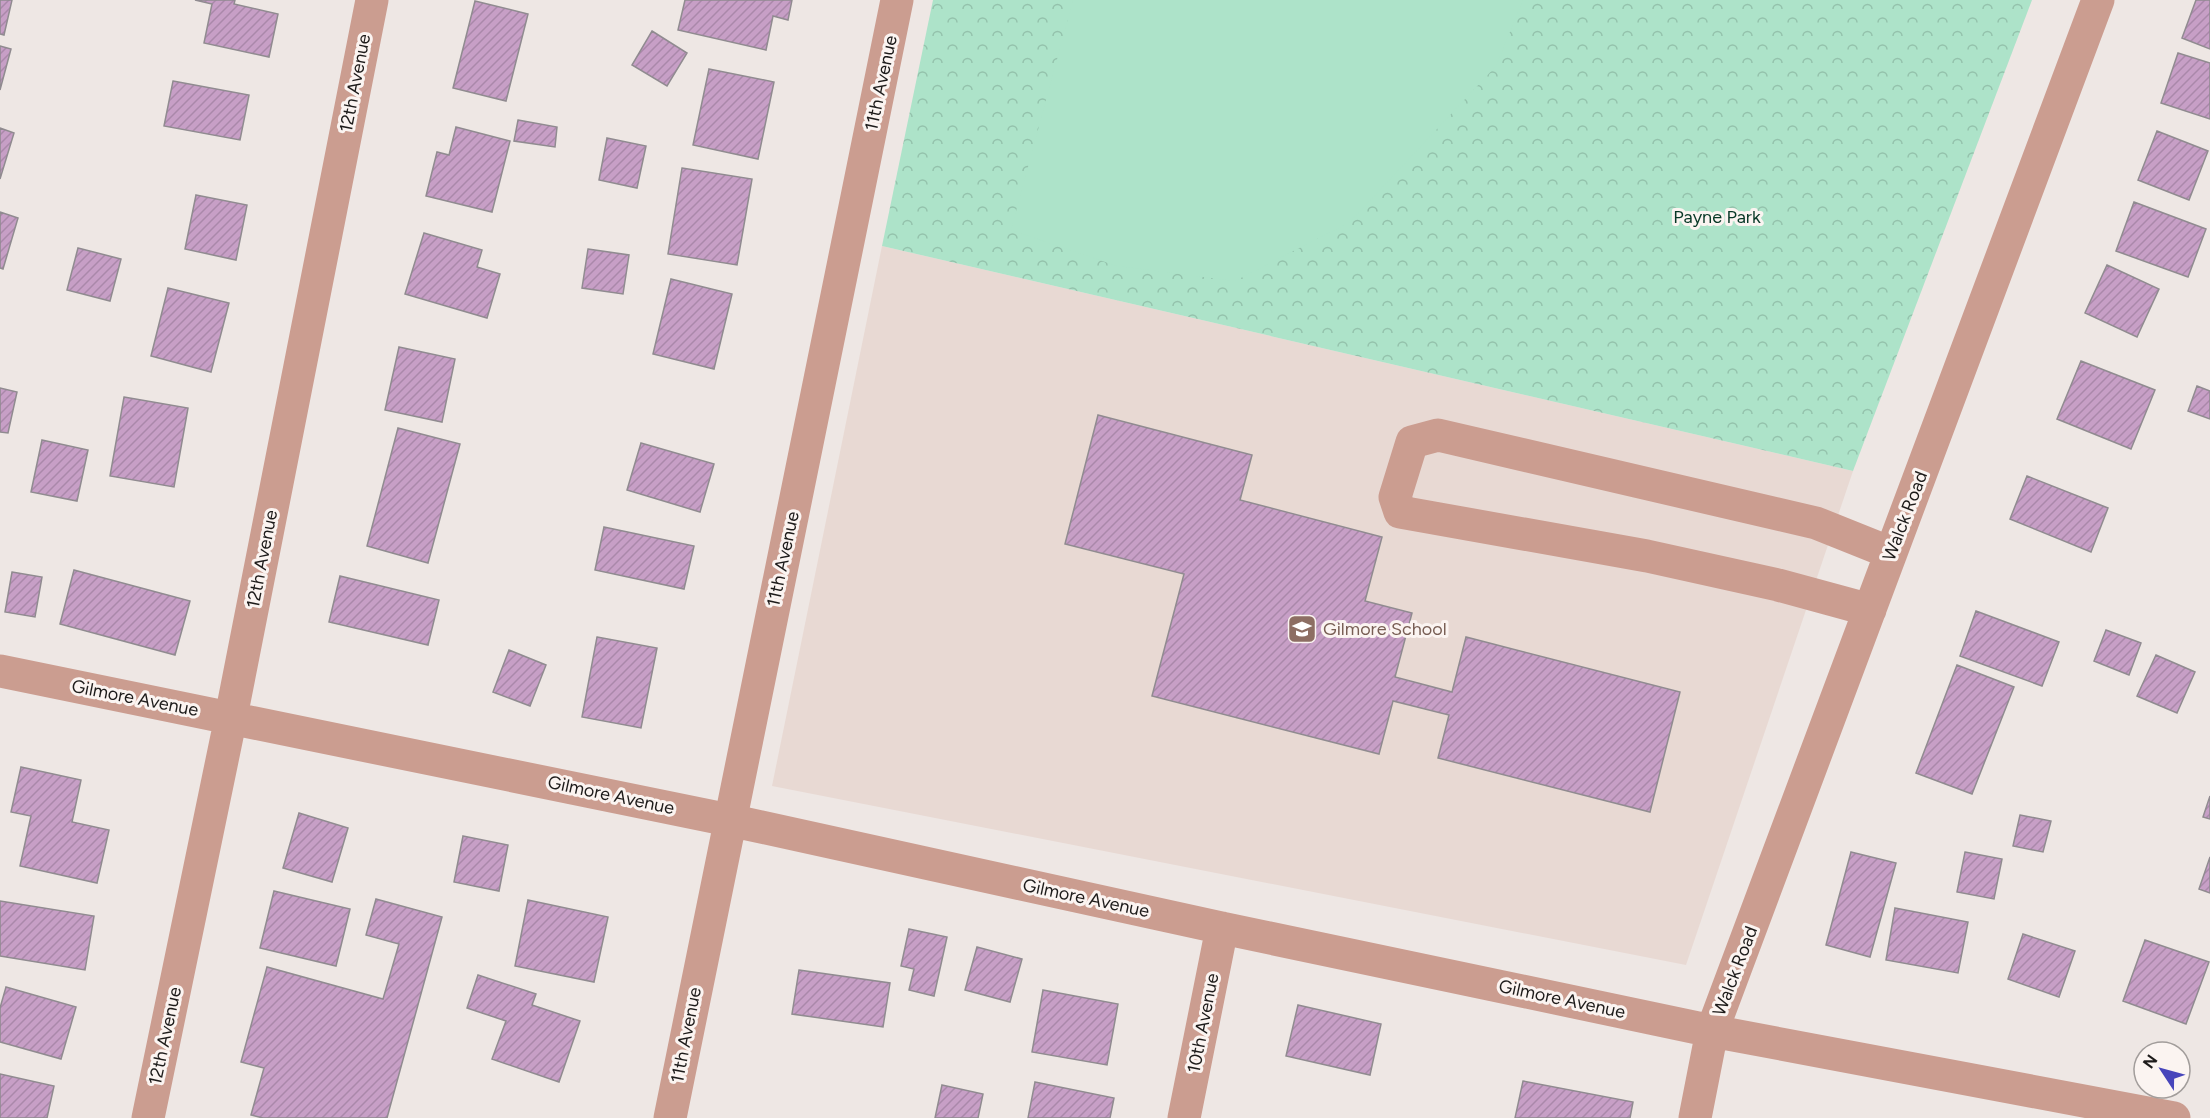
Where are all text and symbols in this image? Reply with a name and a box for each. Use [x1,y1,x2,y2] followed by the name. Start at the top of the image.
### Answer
[335,32,375,134] street label: 12th Avenue
[860,33,902,133] street label: 11th Avenue
[1673,206,1761,228] park label: Payne Park
[1878,468,1932,564] street label: Walck Road
[242,508,282,610] street label: 12th Avenue
[762,509,804,609] street label: 11th Avenue
[1286,613,1318,645] school or university icon: Gilmore School
[1323,618,1447,640] place label: Gilmore School
[70,675,200,721] street label: Gilmore Avenue
[546,771,676,819] street label: Gilmore Avenue
[1021,874,1151,922] street label: Gilmore Avenue
[1708,923,1762,1019] street label: Walck Road
[1183,971,1223,1075] street label: 10th Avenue
[1497,975,1627,1023] street label: Gilmore Avenue
[144,985,186,1087] street label: 12th Avenue
[666,985,706,1085] street label: 11th Avenue
[2132,1040,2192,1100] north arrow
[2139,1051,2162,1072] text: N

